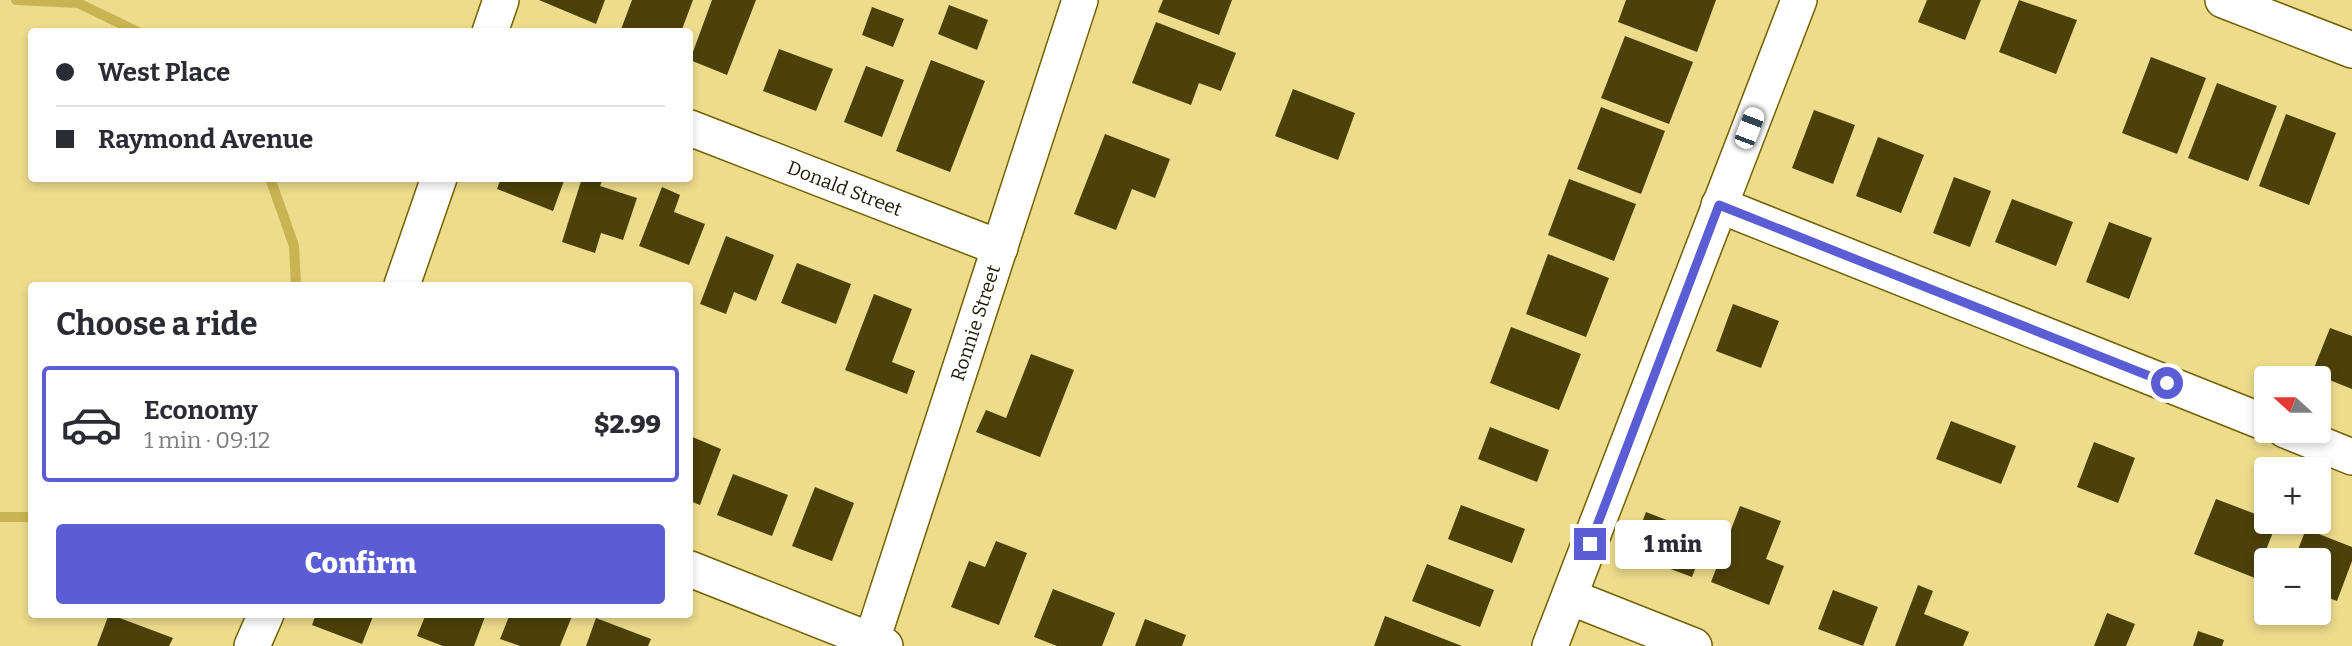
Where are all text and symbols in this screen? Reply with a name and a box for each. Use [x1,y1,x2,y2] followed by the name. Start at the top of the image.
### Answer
[98,57,230,88] text: West Place
[1732,105,1767,151] car
[98,124,313,155] text: Raymond Avenue
[784,156,905,221] street label: Donald Street
[946,262,1005,384] street label: Ronnie Street
[56,305,257,343] text: Choose a ride
[2254,366,2331,443] north arrow
[2254,366,2331,625] map controls
[2151,367,2183,399] route start
[60,393,123,456] icon: car
[144,395,258,426] text: Economy
[594,409,661,440] text: $2.99
[144,426,270,454] text: 1 min · 09:12
[2254,457,2331,534] button: +
[1614,520,1730,568] callout: 1 min
[56,524,665,604] button: Confirm
[1574,528,1606,560] route end
[1644,530,1702,558] text: 1 min
[2254,548,2331,625] button: −

